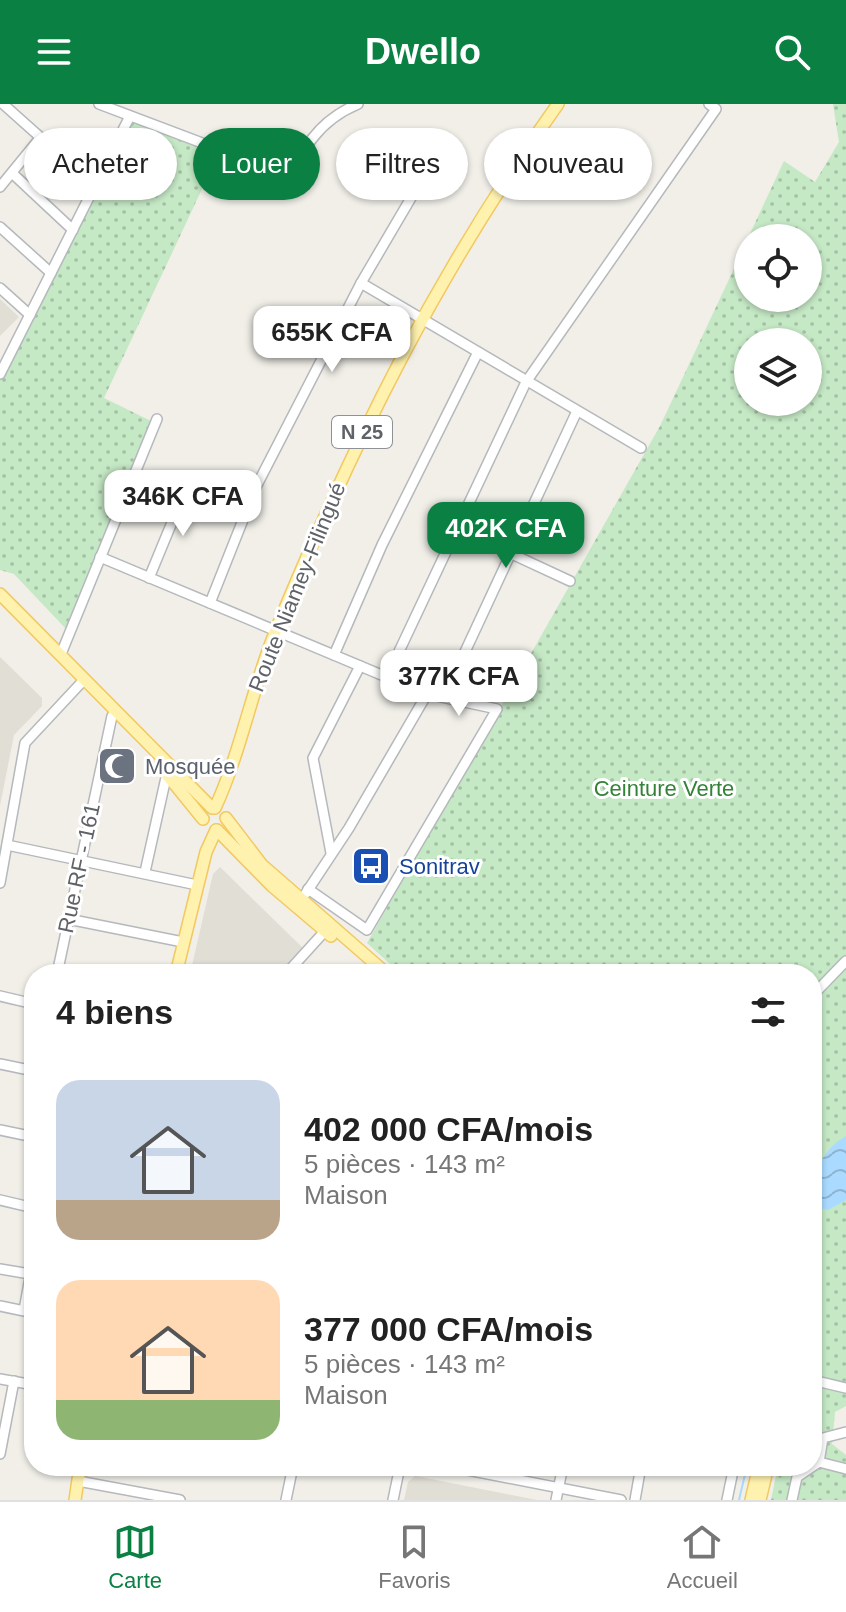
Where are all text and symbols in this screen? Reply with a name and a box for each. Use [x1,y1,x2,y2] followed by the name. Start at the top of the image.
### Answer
[32,30,76,74] icon: menu
[770,30,814,74] icon: search
[365,31,481,72] text: Dwello
[24,128,177,200] chip: Acheter
[193,128,320,200] chip: Louer
[336,128,468,200] chip: Filtres
[484,128,652,200] chip: Nouveau
[734,224,822,416] map controls
[734,224,822,312] button: locate
[249,306,415,374] pin: 655K CFA
[271,317,393,347] text: 655K CFA
[734,328,822,416] button: layers
[332,416,392,448] road number: N 25
[100,470,266,538] pin: 346K CFA
[243,479,351,695] street label: Route Niamey-Filingué
[122,481,244,511] text: 346K CFA
[423,502,589,570] pin: 402K CFA
[445,513,567,543] text: 402K CFA
[376,650,542,718] pin: 377K CFA
[398,661,520,691] text: 377K CFA
[96,745,138,787] mosque icon: Mosquée
[145,754,236,779] place label: Mosquée
[594,776,734,801] park label: Ceinture Verte
[53,801,105,935] street label: Rue RF - 161
[350,845,392,887] bus stop icon: Sonitrav
[399,854,480,879] place label: Sonitrav
[746,990,790,1034] icon: filters
[56,993,173,1031] text: 4 biens
[304,1110,593,1148] text: 402 000 CFA/mois
[120,1112,216,1208] icon: home
[304,1149,505,1179] text: 5 pièces · 143 m²
[304,1180,388,1210] text: Maison
[304,1310,593,1348] text: 377 000 CFA/mois
[120,1312,216,1408] icon: home
[304,1349,505,1379] text: 5 pièces · 143 m²
[304,1380,388,1410] text: Maison
[108,1520,162,1594] tab: Carte
[378,1520,450,1594] tab: Favoris
[667,1520,738,1594] tab: Accueil

